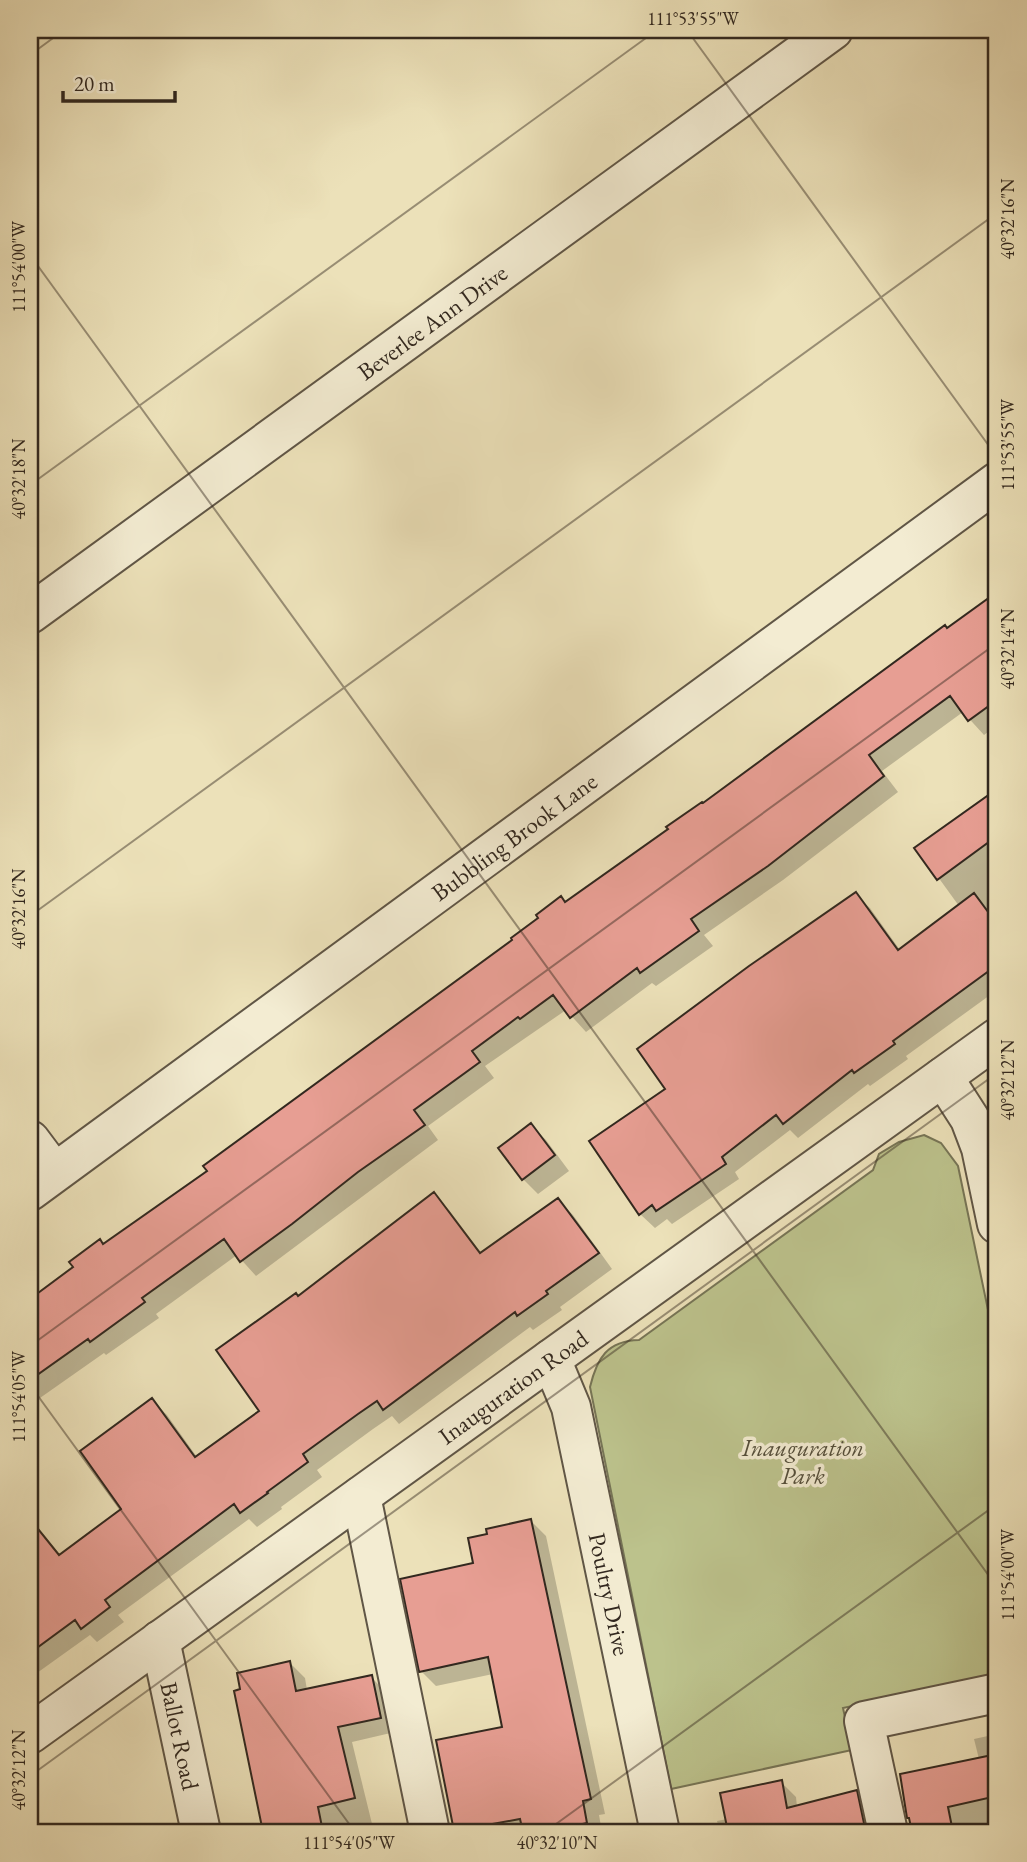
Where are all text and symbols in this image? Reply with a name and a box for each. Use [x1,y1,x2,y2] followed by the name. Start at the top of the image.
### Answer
[647,7,739,30] text: 111°53'55"W
[63,60,175,104] scale bar
[74,70,115,97] text: 20 m
[996,178,1019,259] text: 40°32'16"N
[7,221,30,313] text: 111°54'00"W
[351,257,513,387] street label: Beverlee Ann Drive
[996,399,1019,491] text: 111°53'55"W
[7,438,30,519] text: 40°32'18"N
[996,608,1019,689] text: 40°32'14"N
[425,765,603,907] street label: Bubbling Brook Lane
[7,868,30,949] text: 40°32'16"N
[996,1039,1019,1120] text: 40°32'12"N
[432,1322,594,1451] street label: Inauguration Road
[7,1351,30,1443] text: 111°54'05"W
[741,1432,864,1491] park label: Inauguration Park
[996,1529,1019,1621] text: 111°54'00"W
[582,1530,638,1658] street label: Poultry Drive
[154,1679,207,1794] street label: Ballot Road
[7,1729,30,1810] text: 40°32'12"N
[303,1831,395,1854] text: 111°54'05"W
[517,1831,598,1854] text: 40°32'10"N

